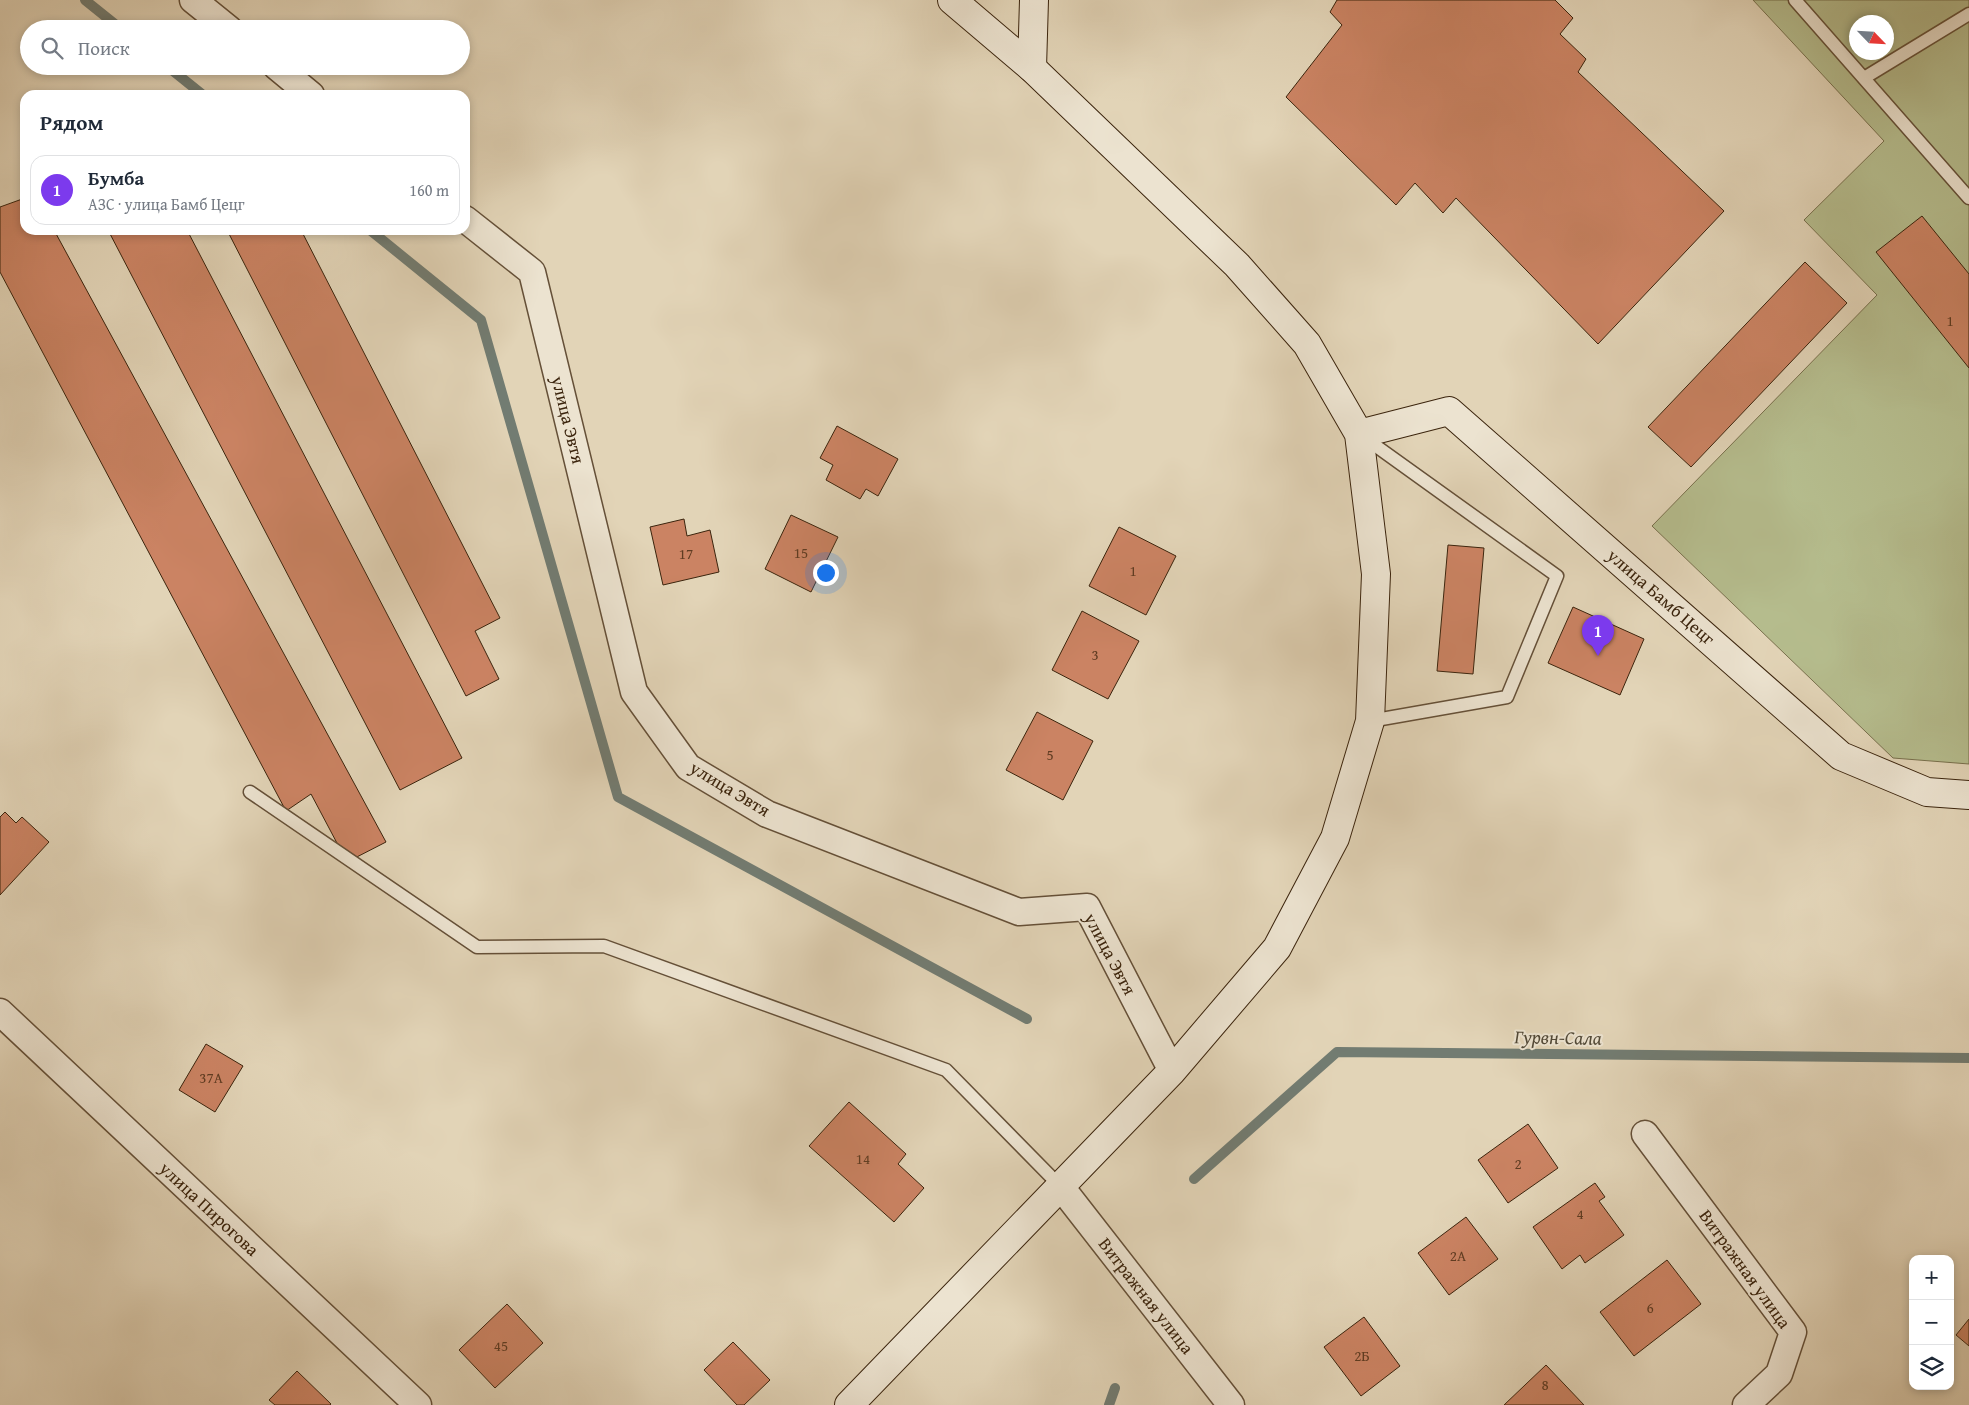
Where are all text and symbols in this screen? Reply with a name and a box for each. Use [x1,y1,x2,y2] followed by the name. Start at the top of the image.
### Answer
[1849,15,1894,60] north arrow
[20,20,470,75] search box
[38,34,66,62] icon: search
[78,34,130,62] text: Поиск
[40,107,103,138] text: Рядом
[88,164,144,192] text: Бумба
[53,178,61,202] text: 1
[409,178,449,202] text: 160 m
[88,192,245,216] text: АЗС · улица Бамб Цецг
[1946,310,1954,331] house number: 1
[544,372,592,467] street label: улица Эвтя
[1601,541,1722,651] street label: улица Бамб Цецг
[794,542,808,563] house number: 15
[679,543,693,564] house number: 17
[813,560,839,586] your location
[1129,560,1137,581] house number: 1
[1582,615,1614,656] pin: 1
[1091,644,1099,665] house number: 3
[1046,744,1054,765] house number: 5
[684,753,776,823] street label: улица Эвтя
[1077,907,1143,1000] street label: улица Эвтя
[1513,1022,1602,1052] water label: Гурвн-Сала
[199,1067,223,1088] house number: 37А
[856,1148,870,1169] house number: 14
[1514,1153,1522,1174] house number: 2
[153,1154,266,1262] street label: улица Пирогова
[1576,1203,1584,1224] house number: 4
[1693,1203,1798,1334] street label: Витражная улица
[1092,1232,1201,1360] street label: Витражная улица
[1450,1245,1466,1266] house number: 2А
[1909,1255,1954,1390] map controls
[1909,1255,1954,1300] button: +
[1646,1297,1654,1318] house number: 6
[1909,1300,1954,1345] button: −
[494,1335,508,1356] house number: 45
[1354,1345,1370,1366] house number: 2Б
[1909,1345,1954,1390] button: layers
[1541,1374,1549,1395] house number: 8

